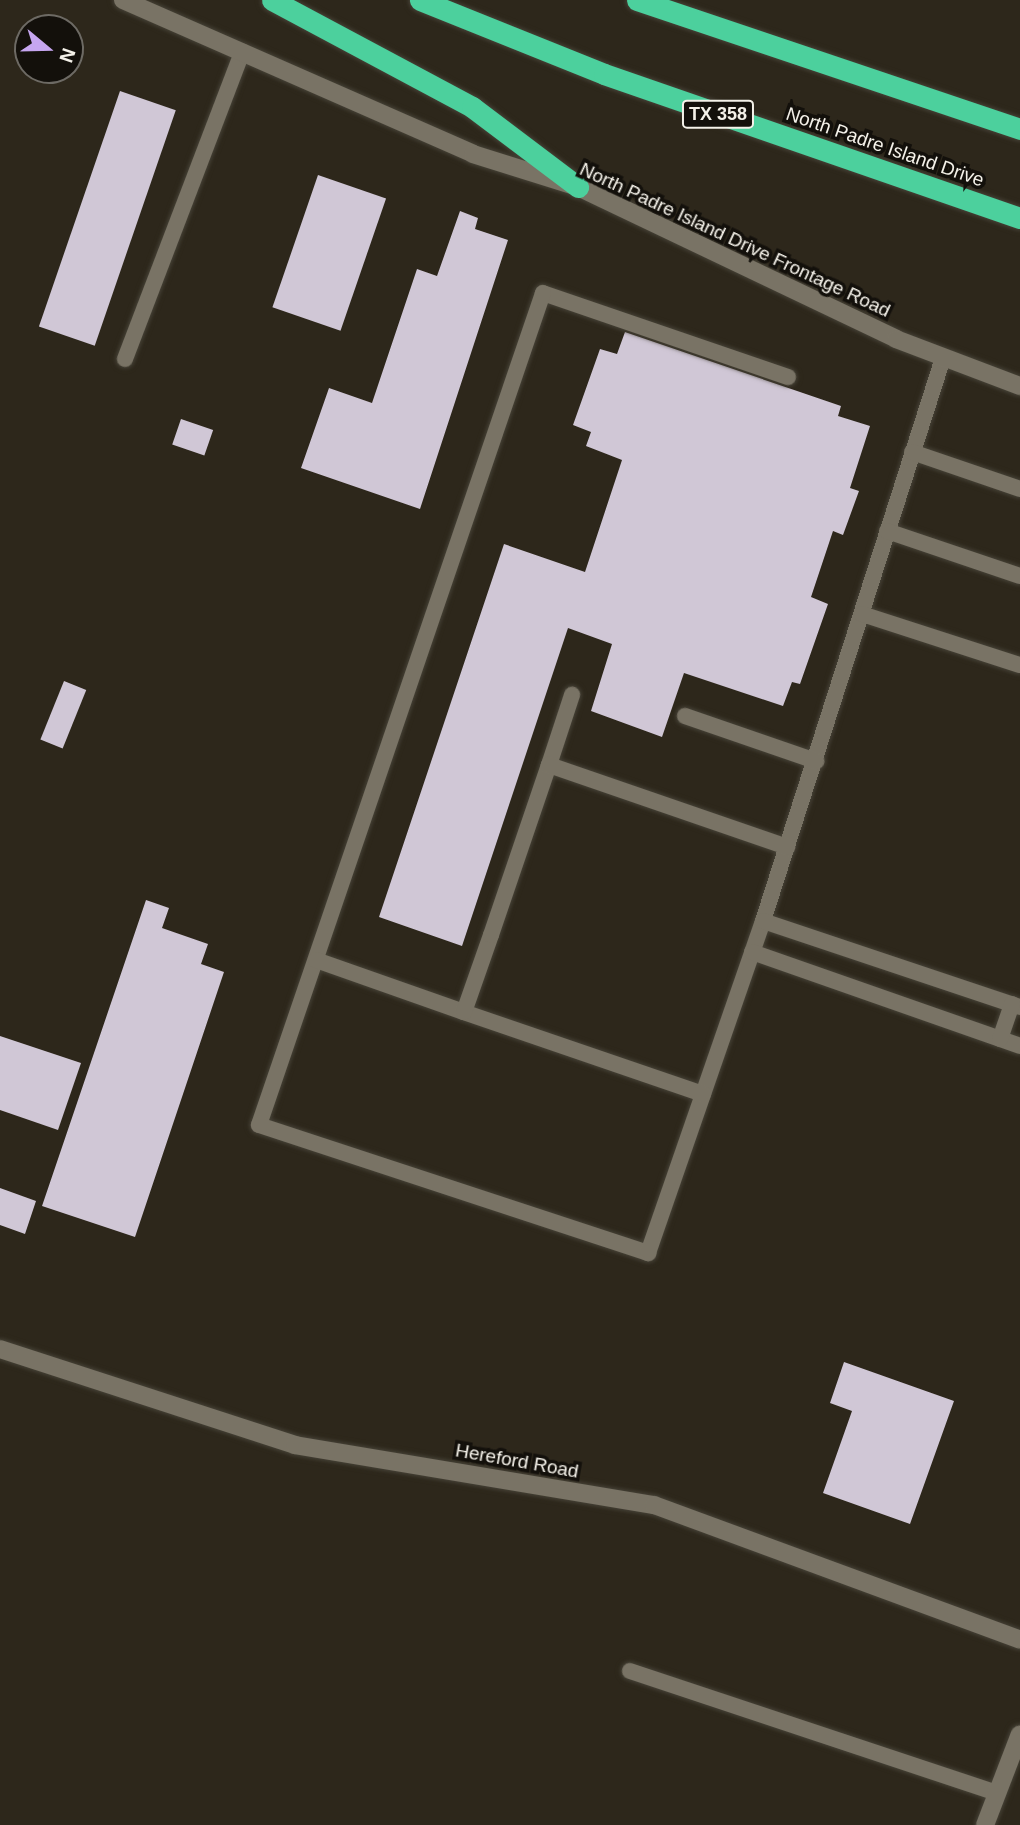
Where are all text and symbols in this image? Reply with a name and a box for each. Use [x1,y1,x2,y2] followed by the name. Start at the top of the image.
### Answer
[14,14,84,84] north arrow
[55,45,80,65] text: N
[681,100,755,128] road number: TX 358
[783,102,987,192] street label: North Padre Island Drive
[576,158,894,322] street label: North Padre Island Drive Frontage Road
[454,1439,580,1483] street label: Hereford Road

